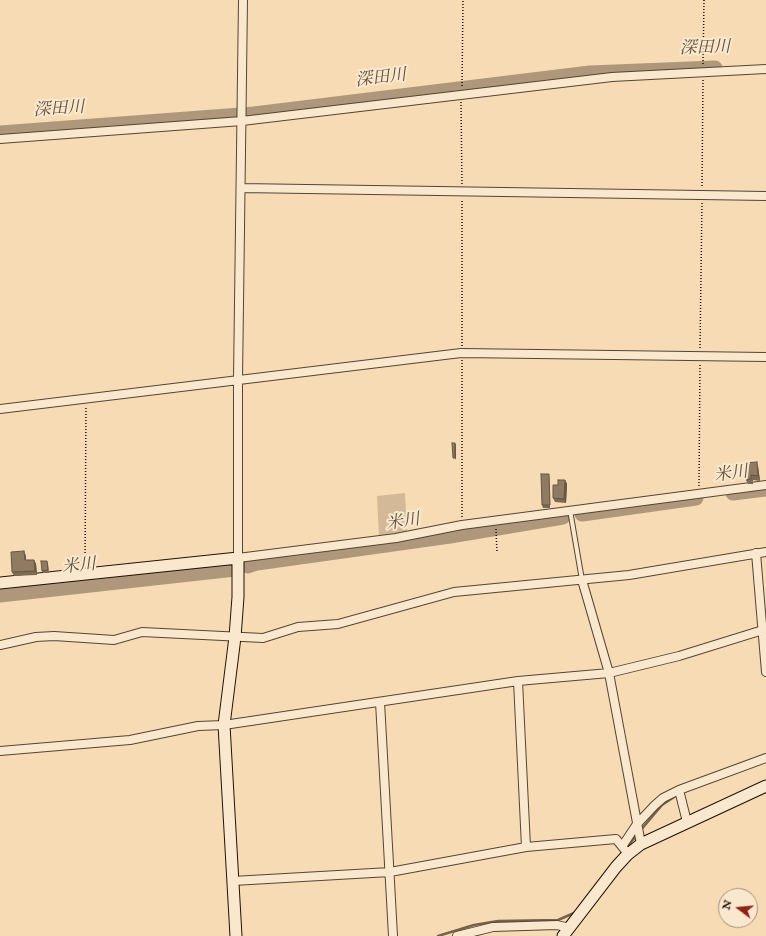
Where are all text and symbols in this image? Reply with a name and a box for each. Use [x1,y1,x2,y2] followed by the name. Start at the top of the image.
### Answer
[679,38,731,60] water label: 深田川
[354,66,408,92] water label: 深田川
[33,98,85,122] water label: 深田川
[713,463,749,487] water label: 米川
[385,510,421,536] water label: 米川
[61,555,97,579] water label: 米川
[718,888,758,928] north arrow
[719,898,735,911] text: N

